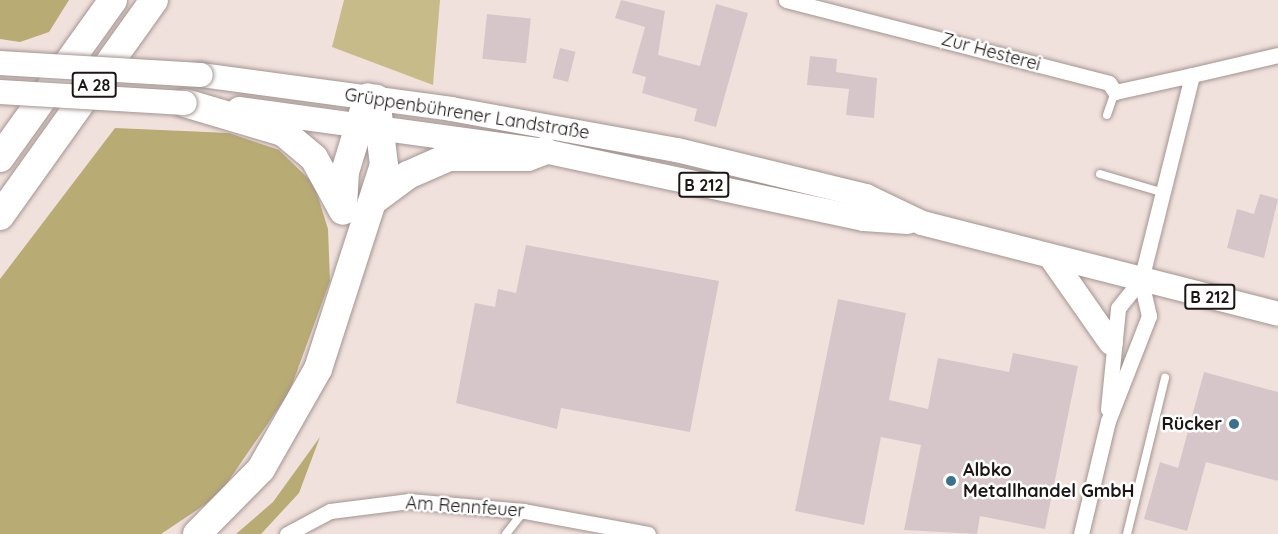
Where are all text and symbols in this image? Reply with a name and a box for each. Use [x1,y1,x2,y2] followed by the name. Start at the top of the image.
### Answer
[939,28,1043,76] street label: Zur Hesterei
[72,72,116,98] road number: A 28
[343,84,591,144] street label: Grüppenbührener Landstraße
[677,172,731,198] road number: B 212
[1183,284,1237,310] road number: B 212
[1162,413,1222,435] place label: Rücker
[1227,417,1241,431] marker: Rücker
[963,460,1135,502] place label: Albko Metallhandel GmbH
[944,474,958,488] marker: Albko Metallhandel GmbH
[405,492,525,522] street label: Am Rennfeuer

